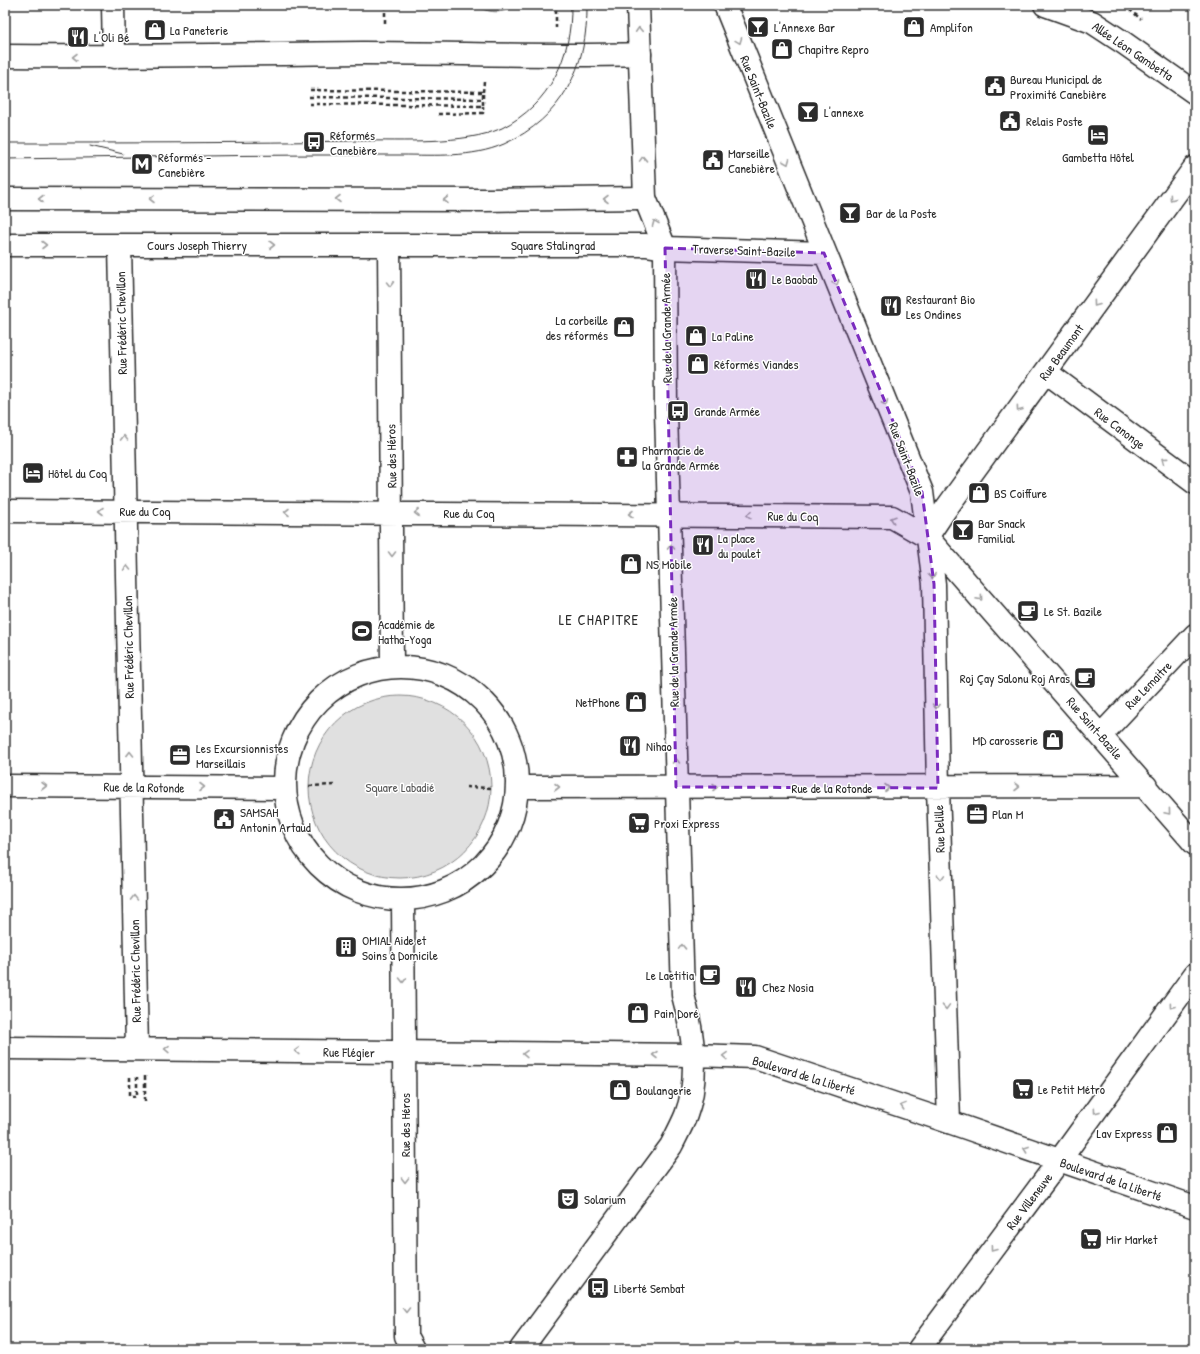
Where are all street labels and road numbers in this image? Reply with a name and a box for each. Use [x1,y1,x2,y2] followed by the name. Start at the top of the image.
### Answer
[1089,17,1177,85] street label: Allée Léon Gambetta
[736,53,782,131] street label: Rue Saint-Bazile
[147,236,247,254] street label: Cours Joseph Thierry
[511,236,595,254] street label: Square Stalingrad
[692,239,796,261] street label: Traverse Saint-Bazile
[111,271,131,375] street label: Rue Frédéric Chevillon
[656,273,676,383] street label: Rue de la Grande Armée
[1034,320,1088,384] street label: Rue Beaumont
[1091,403,1149,453] street label: Rue Canonge
[885,420,929,498] street label: Rue Saint-Bazile
[381,424,401,488] street label: Rue des Héros
[120,502,170,520] street label: Rue du Coq
[444,504,494,522] street label: Rue du Coq
[767,507,819,525] street label: Rue du Coq
[118,595,138,699] street label: Rue Frédéric Chevillon
[663,597,683,707] street label: Rue de la Grande Armée
[1120,657,1176,713] street label: Rue Lemaitre
[1063,693,1127,763] street label: Rue Saint-Bazile
[103,777,185,797] street label: Rue de la Rotonde
[791,779,873,797] street label: Rue de la Rotonde
[929,805,949,853] street label: Rue Delille
[125,919,145,1023] street label: Rue Frédéric Chevillon
[323,1043,375,1061] street label: Rue Flégier
[750,1051,858,1099] street label: Boulevard de la Liberté
[396,1093,414,1157] street label: Rue des Héros
[1058,1153,1164,1205] street label: Boulevard de la Liberté
[1002,1169,1056,1233] street label: Rue Villeneuve

